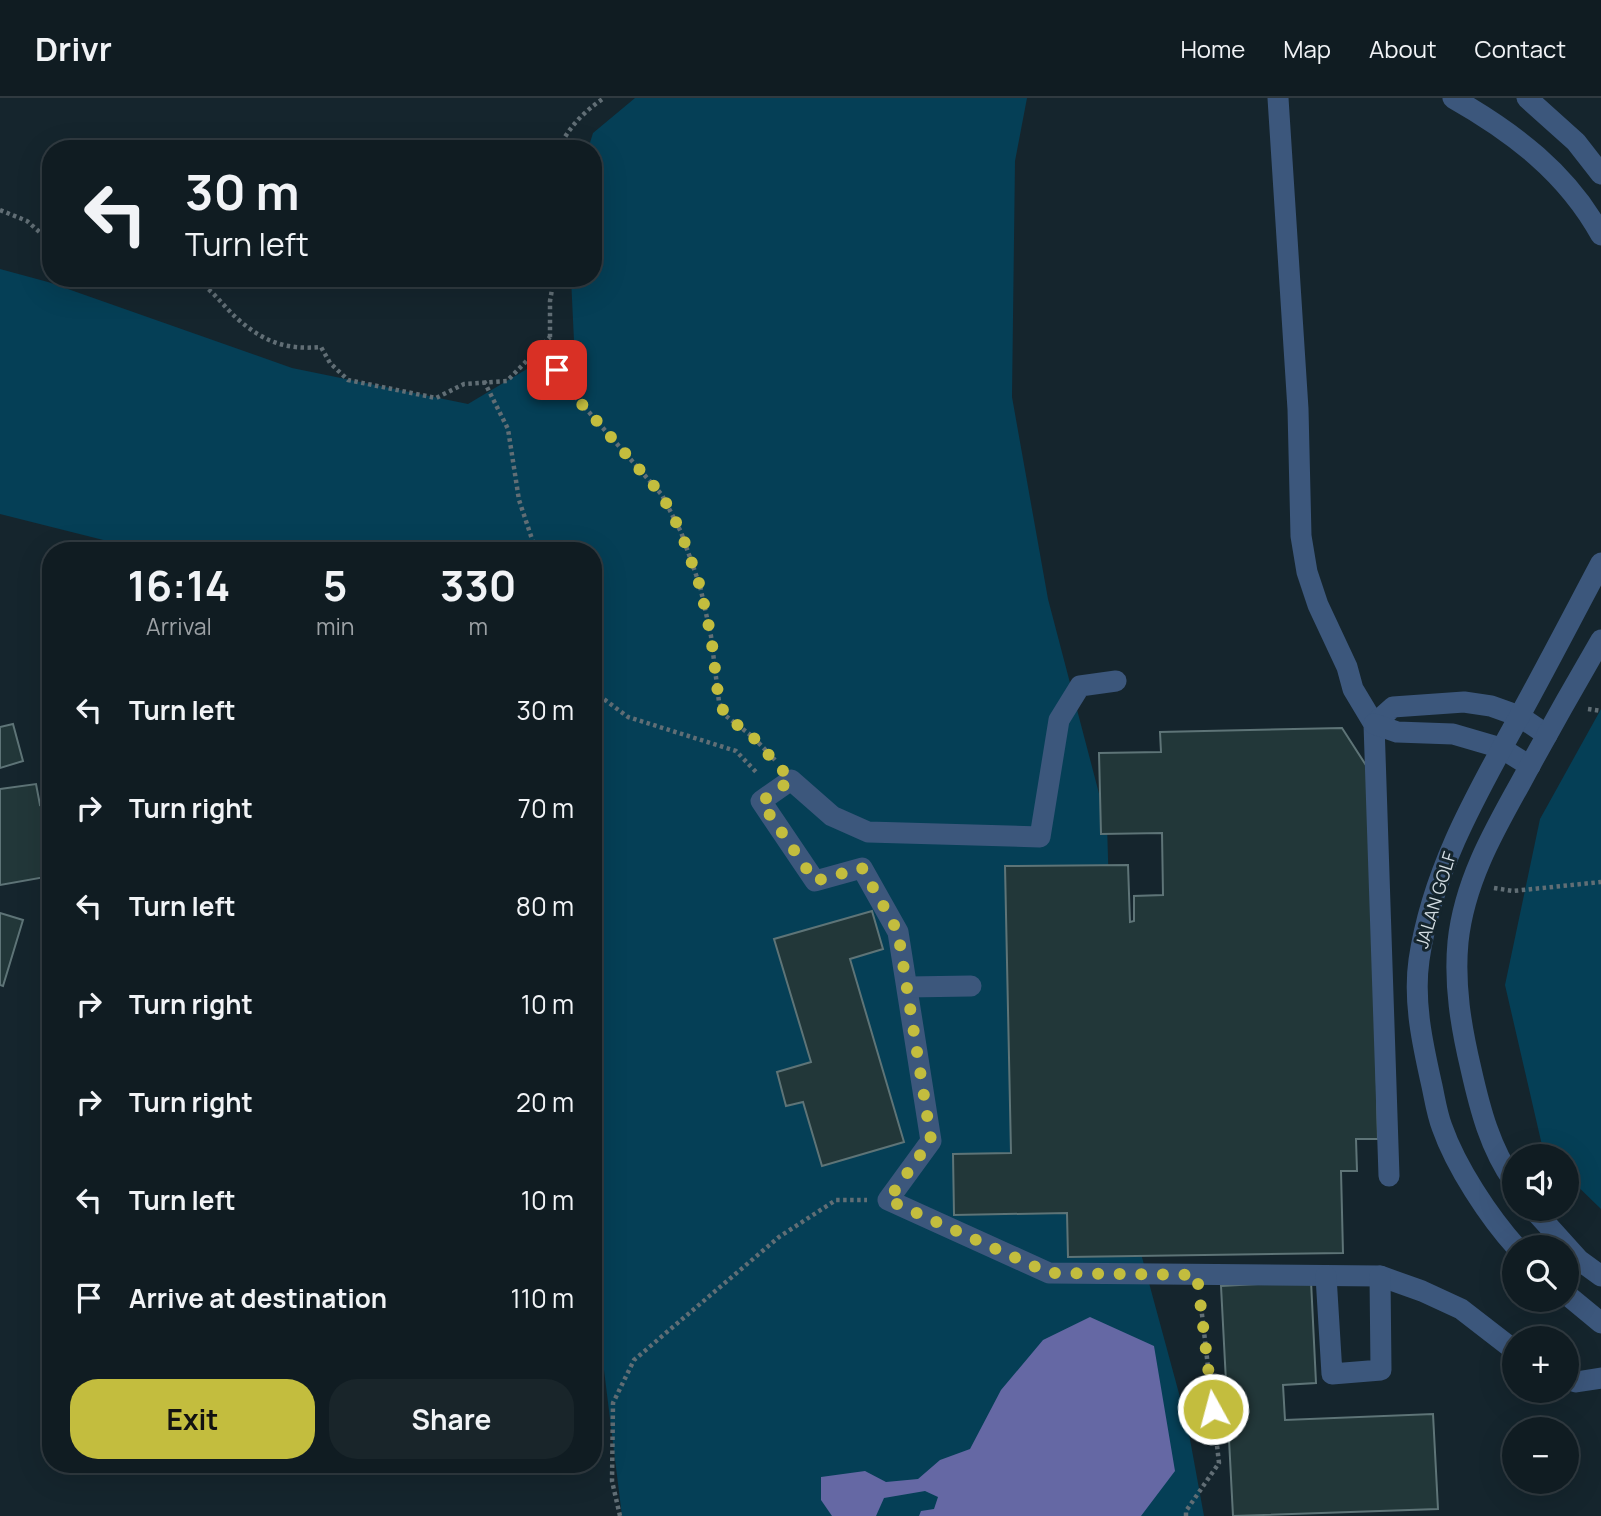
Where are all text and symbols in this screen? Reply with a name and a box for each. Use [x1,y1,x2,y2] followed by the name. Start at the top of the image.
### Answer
[35,26,112,71] text: Drivr
[1180,32,1245,65] text: Home
[1283,32,1331,65] text: Map
[1369,32,1437,65] text: About
[1475,32,1566,65] text: Contact
[185,158,300,225] text: 30 m
[70,168,161,259] icon: left
[185,222,309,266] text: Turn left
[527,340,587,400] pin
[538,351,576,389] icon: arrive
[128,556,230,614] text: 16:14
[323,556,347,614] text: 5
[440,556,516,614] text: 330
[146,610,212,642] text: Arrival
[316,610,354,642] text: min
[468,610,488,642] text: m
[70,691,108,729] icon: left
[129,692,236,728] text: Turn left
[517,692,574,728] text: 30 m
[70,789,108,827] icon: right
[129,790,253,826] text: Turn right
[518,790,574,826] text: 70 m
[1409,848,1461,951] street label: JALAN GOLF
[70,887,108,925] icon: left
[129,888,236,924] text: Turn left
[516,888,574,924] text: 80 m
[70,985,108,1023] icon: right
[129,986,253,1022] text: Turn right
[521,986,574,1022] text: 10 m
[70,1083,108,1121] icon: right
[129,1084,253,1120] text: Turn right
[516,1084,574,1120] text: 20 m
[1502,1144,1579,1494] map controls
[1502,1144,1579,1221] button: sound
[70,1181,108,1219] icon: left
[129,1182,236,1218] text: Turn left
[521,1182,574,1218] text: 10 m
[1502,1235,1579,1312] button: search
[70,1279,108,1317] icon: arrive
[129,1280,387,1316] text: Arrive at destination
[511,1280,574,1316] text: 110 m
[1502,1326,1579,1403] button: +
[1176,1372,1250,1446] position arrow
[70,1379,315,1459] button: Exit
[329,1379,574,1459] button: Share
[1502,1417,1579,1494] button: −

